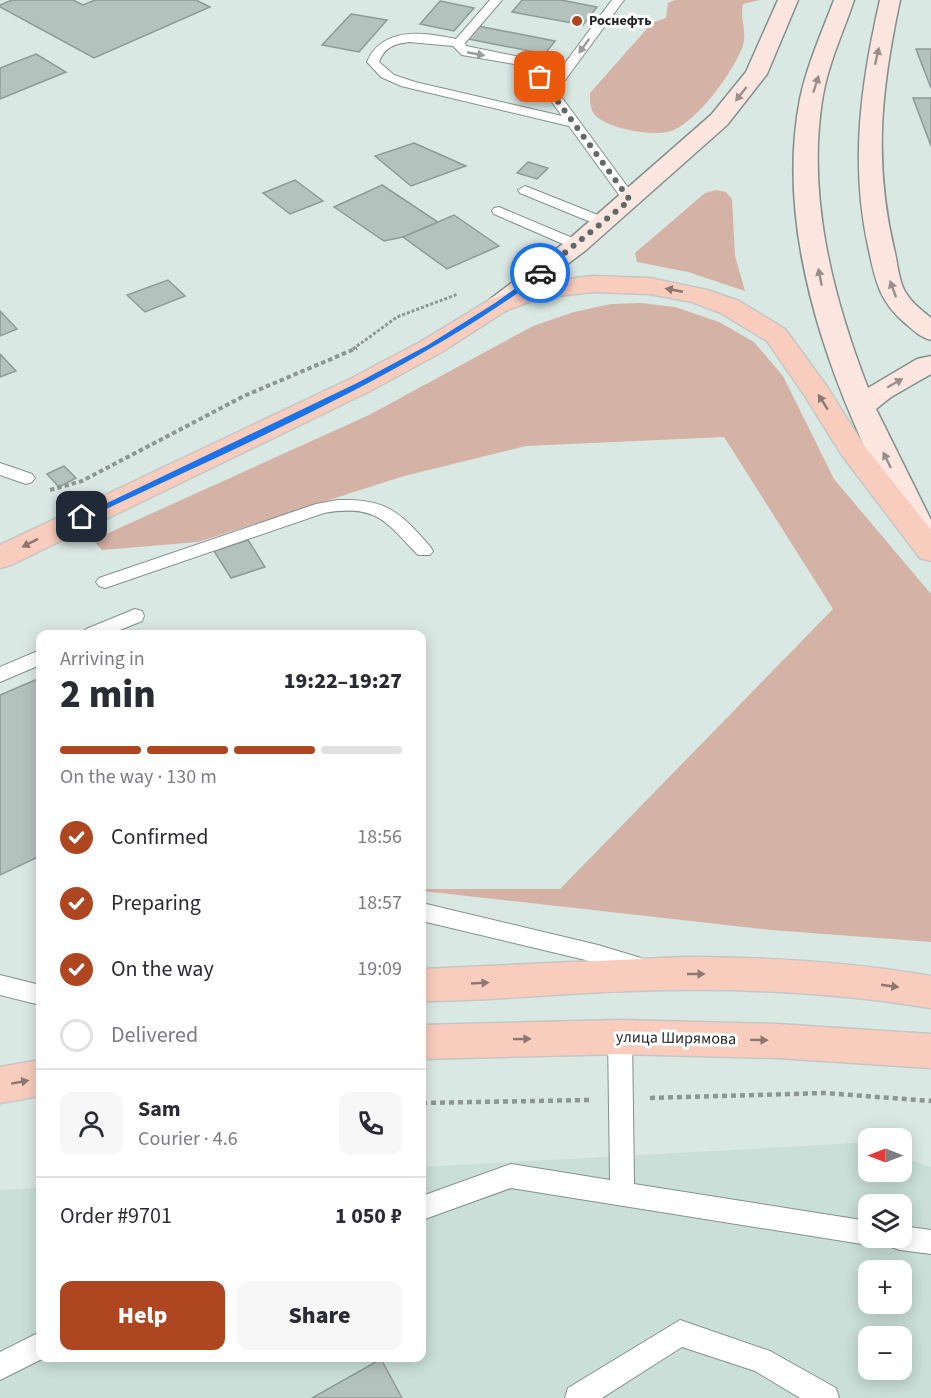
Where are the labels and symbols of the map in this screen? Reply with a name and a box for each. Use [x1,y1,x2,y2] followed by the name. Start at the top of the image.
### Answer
[589,11,651,31] place label: Роснефть
[570,14,584,28] marker: Роснефть
[578,37,590,53] one-way arrow
[873,46,883,65] one-way arrow
[467,50,486,59] one-way arrow
[514,51,565,102] pin
[812,75,821,93] one-way arrow
[734,86,747,102] one-way arrow
[510,243,570,303] courier
[816,268,825,287] one-way arrow
[887,280,897,298] one-way arrow
[664,285,683,294] one-way arrow
[886,378,903,388] one-way arrow
[817,394,828,410] one-way arrow
[882,452,892,469] one-way arrow
[56,491,107,542] pin
[22,538,39,548] one-way arrow
[686,969,705,979] one-way arrow
[470,978,489,987] one-way arrow
[881,981,900,990] one-way arrow
[616,1026,736,1050] street label: улица Ширямова
[512,1034,531,1043] one-way arrow
[749,1035,768,1045] one-way arrow
[11,1077,30,1086] one-way arrow
[858,1128,912,1182] north arrow

